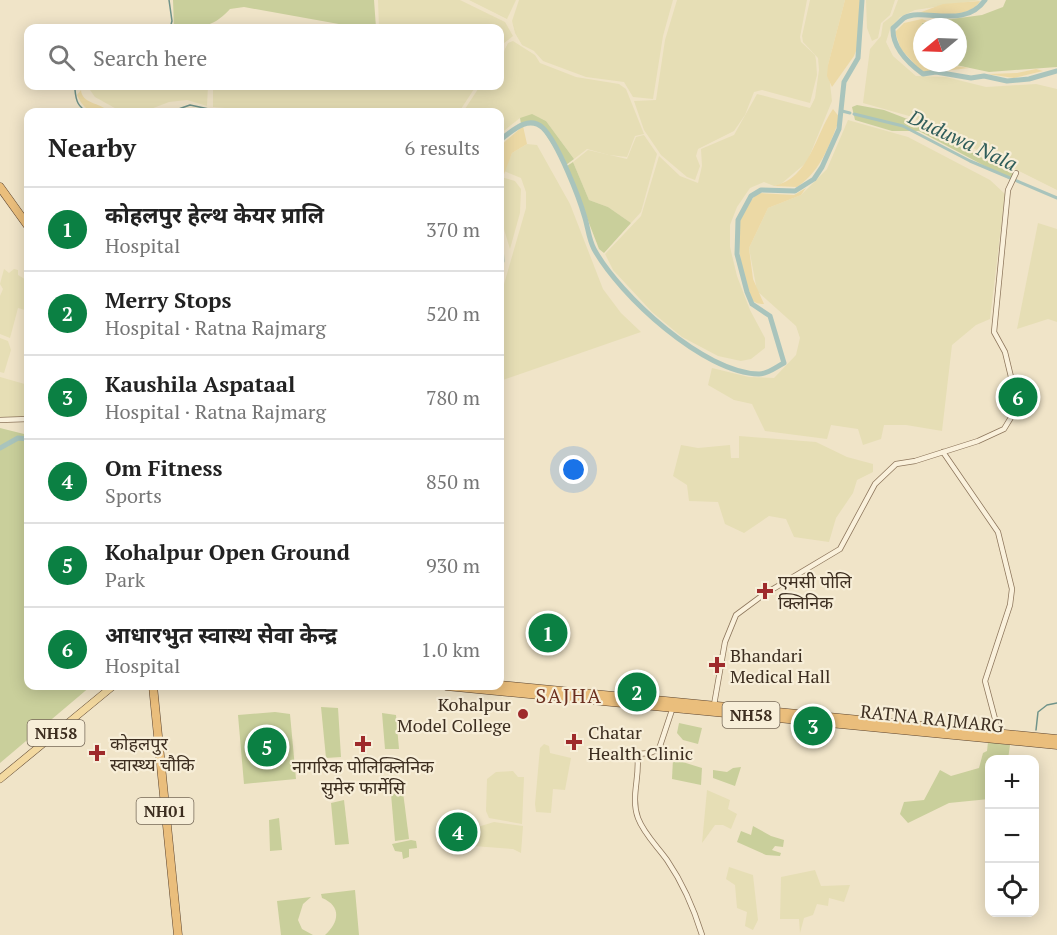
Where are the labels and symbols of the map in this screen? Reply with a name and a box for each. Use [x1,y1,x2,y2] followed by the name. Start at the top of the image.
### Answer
[913,18,967,72] north arrow
[903,103,1022,177] water label: Duduwa Nala
[998,374,1038,420] pin: 6
[559,455,588,484] your location
[778,569,852,614] place label: एमसी पोलि क्लिनिक
[756,582,774,600] marker: एमसी पोलि क्लिनिक
[528,610,568,656] pin: 1
[730,643,830,688] place label: Bhandari Medical Hall
[708,656,726,674] marker: Bhandari Medical Hall
[618,670,656,714] pin: 2
[536,682,602,709] district label: SAJHA
[397,692,511,737] place label: Kohalpur Model College
[859,699,1005,738] street label: RATNA RAJMARG
[722,702,780,728] road number: NH58
[794,704,832,748] pin: 3
[516,707,530,721] marker: Kohalpur Model College
[28,720,84,746] road number: NH58
[588,720,693,765] place label: Chatar Health Clinic
[248,724,286,770] pin: 5
[110,731,196,776] place label: कोहलपुर स्वास्थ्य चौकि
[565,733,583,751] marker: Chatar Health Clinic
[354,735,372,753] marker: नागरिक पोलिक्लिनिक सुमेरु फार्मेसि
[88,744,106,762] marker: कोहलपुर स्वास्थ्य चौकि
[292,754,435,800] place label: नागरिक पोलिक्लिनिक सुमेरु फार्मेसि
[136,798,194,824] road number: NH01
[438,810,478,854] pin: 4

